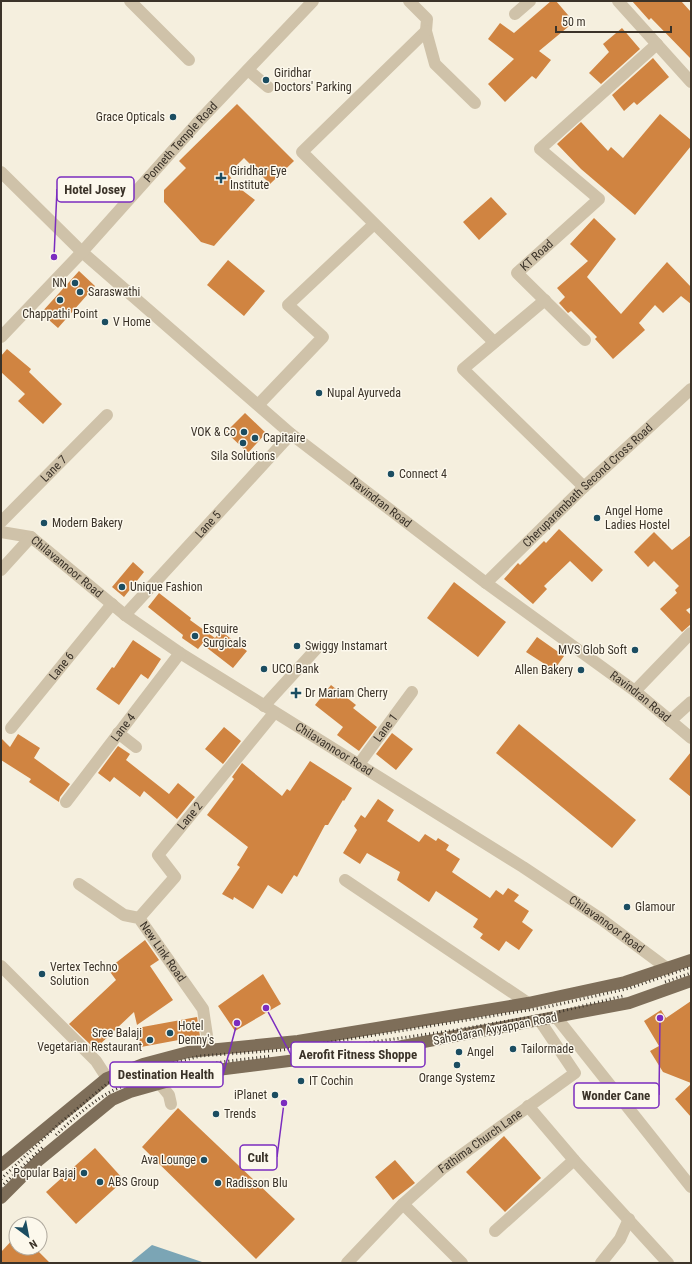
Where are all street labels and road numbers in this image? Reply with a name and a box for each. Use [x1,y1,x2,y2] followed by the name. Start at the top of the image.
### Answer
[141,99,220,185] street label: Ponneth Temple Road
[517,237,556,274] street label: KT Road
[520,421,656,550] street label: Cheruparambath Second Cross Road
[38,453,70,485] street label: Lane 7
[347,475,414,531] street label: Ravindran Road
[192,508,224,541] street label: Lane 5
[28,533,106,601] street label: Chilavannoor Road
[46,649,77,683] street label: Lane 6
[607,668,674,725] street label: Ravindran Road
[108,710,138,744] street label: Lane 4
[371,711,401,745] street label: Lane 1
[293,720,375,779] street label: Chilavannoor Road
[175,799,205,832] street label: Lane 2
[566,893,647,956] street label: Chilavannoor Road
[137,919,189,984] street label: New Link Road
[432,1010,558,1048] street label: Sahodaran Ayyappan Road
[436,1106,525,1176] street label: Fathima Church Lane

